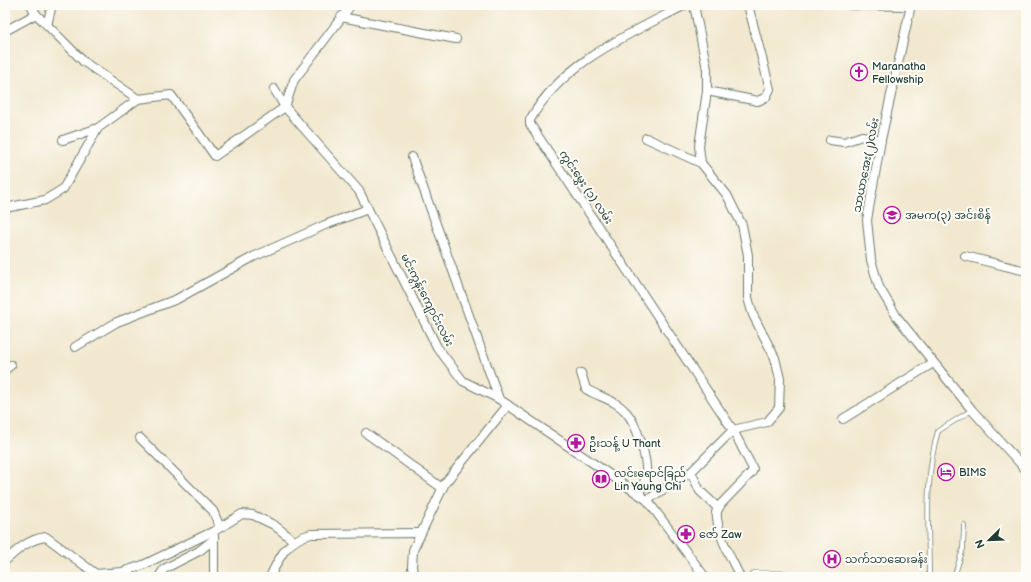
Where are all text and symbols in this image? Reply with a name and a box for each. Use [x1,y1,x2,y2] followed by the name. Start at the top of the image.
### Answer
[872,60,926,86] place label: Maranatha Fellowship
[849,62,869,82] church icon: Maranatha Fellowship
[849,116,884,214] street label: သာယာအေး(၂)လမ်း
[555,147,616,227] street label: ကွင်းမွှေး (၁) လမ်း
[882,205,902,225] school or university icon: အမက(၃) အင်းစိန်
[905,208,991,224] place label: အမက(၃) အင်းစိန်
[396,251,457,350] street label: မင်းကွန်းကျောင်းလမ်း
[566,433,586,453] pharmacy icon: ဦးသန့် U Thant
[589,436,661,452] place label: ဦးသန့် U Thant
[936,462,956,482] hotel icon: BIMS
[614,466,686,493] place label: လင်းရောင်ခြည် Lin Yaung Chi
[959,466,986,479] place label: BIMS
[591,469,611,489] library icon: လင်းရောင်ခြည် Lin Yaung Chi
[969,520,1009,560] north arrow
[676,524,696,544] pharmacy icon: ဇော် Zaw
[699,527,742,541] place label: ဇော် Zaw
[973,537,988,550] text: N
[822,549,842,569] hospital icon: သက်သာဆေးခန်း
[845,552,928,568] place label: သက်သာဆေးခန်း

